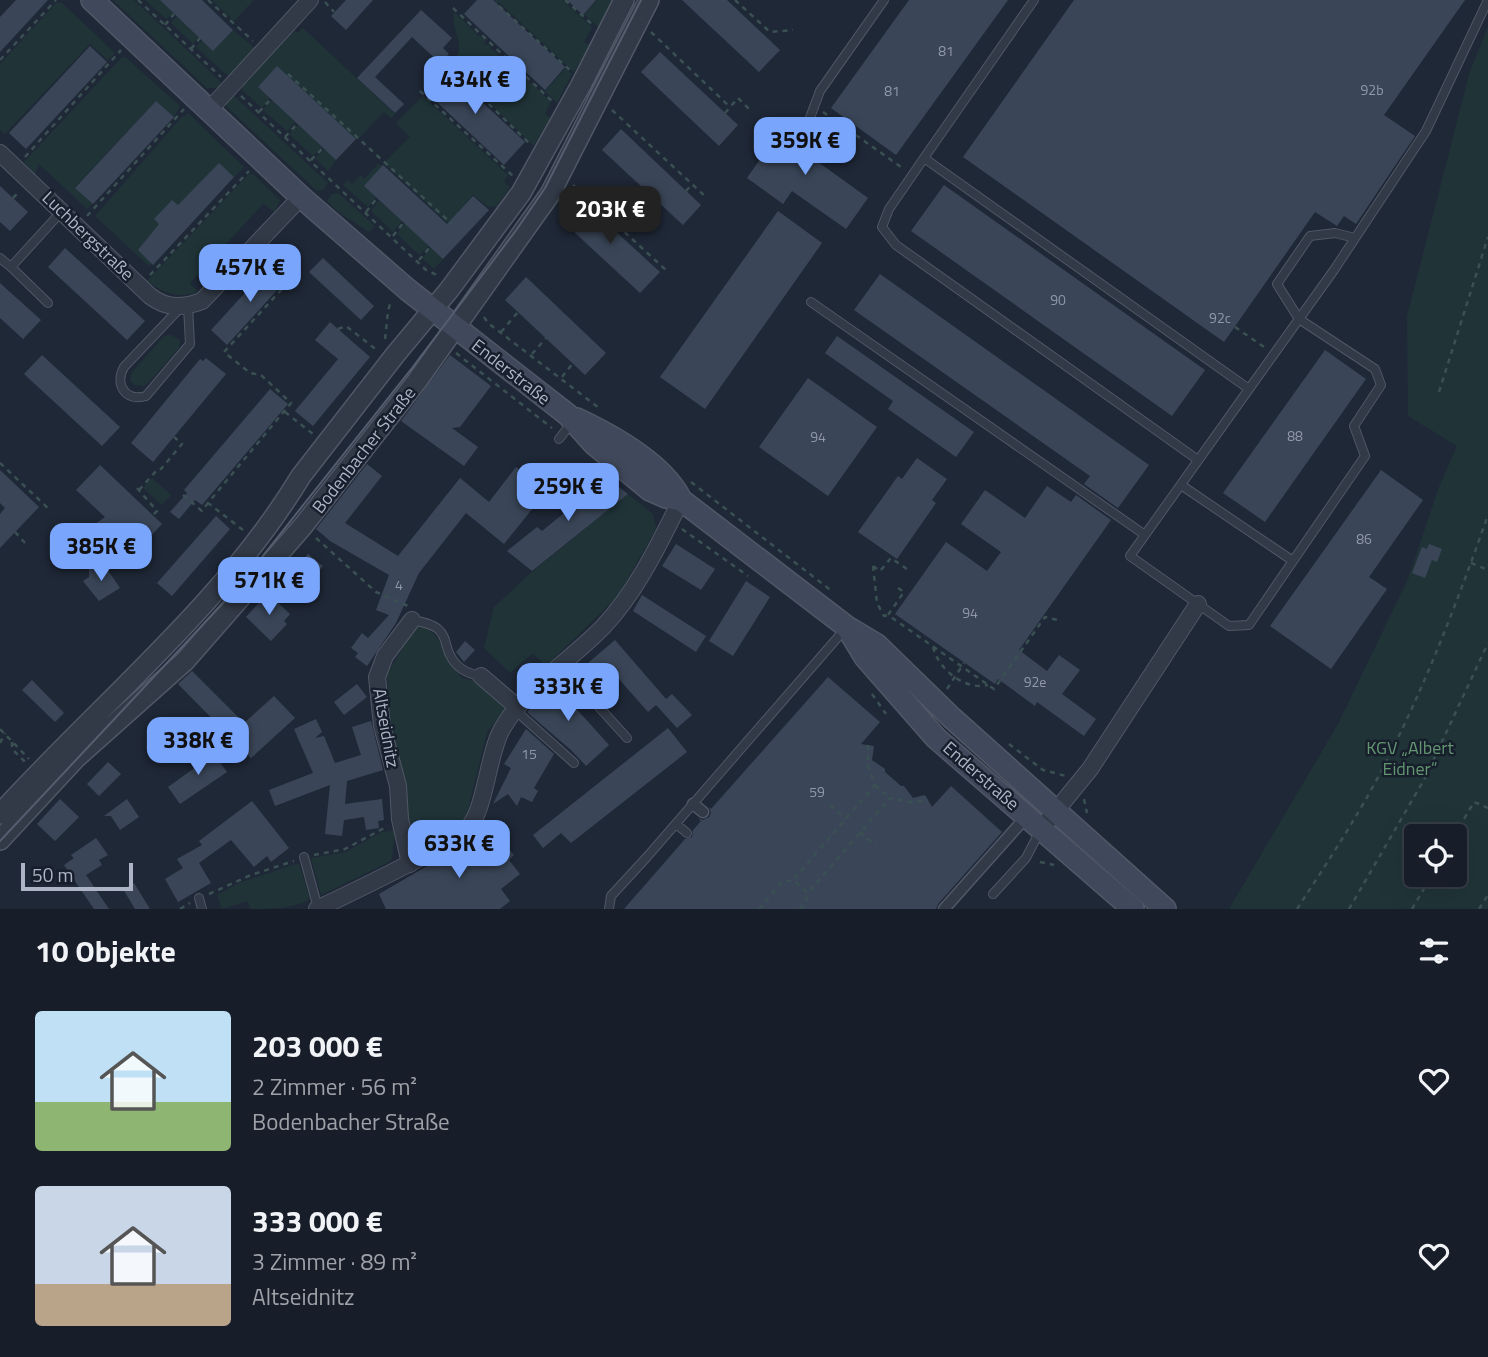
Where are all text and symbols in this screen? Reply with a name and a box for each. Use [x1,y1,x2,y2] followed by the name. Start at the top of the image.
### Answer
[938,40,954,61] house number: 81
[418,57,532,116] pin: 434K €
[440,61,510,96] text: 434K €
[1360,79,1384,100] house number: 92b
[884,80,900,101] house number: 81
[748,118,862,177] pin: 359K €
[770,122,840,157] text: 359K €
[36,185,140,287] street label: Luchbergstraße
[553,187,667,246] pin: 203K €
[575,191,645,226] text: 203K €
[193,244,307,304] pin: 457K €
[215,249,285,284] text: 457K €
[1050,289,1066,310] house number: 90
[1209,307,1231,328] house number: 92c
[466,332,557,411] street label: Enderstraße
[305,380,422,519] street label: Bodenbacher Straße
[1287,425,1303,446] house number: 88
[810,426,826,447] house number: 94
[511,463,625,523] pin: 259K €
[533,468,603,503] text: 259K €
[44,524,158,583] pin: 385K €
[66,528,136,563] text: 385K €
[1356,528,1372,549] house number: 86
[212,558,326,617] pin: 571K €
[234,562,304,597] text: 571K €
[395,574,403,595] house number: 4
[962,602,978,623] house number: 94
[511,664,625,723] pin: 333K €
[533,668,603,703] text: 333K €
[1024,671,1046,692] house number: 92e
[366,686,407,770] street label: Altseidnitz
[141,718,255,777] pin: 338K €
[163,722,233,757] text: 338K €
[1366,734,1455,782] park label: KGV „Albert Eidner“
[937,735,1026,817] street label: Enderstraße
[521,743,537,764] house number: 15
[809,781,825,802] house number: 59
[402,820,516,880] pin: 633K €
[1404,824,1467,887] map controls
[1404,824,1467,887] button: locate
[424,825,494,860] text: 633K €
[21,860,133,892] scale bar
[32,860,73,889] text: 50 m
[35,928,176,974] text: 10 Objekte
[1415,932,1453,970] icon: filters
[252,1023,383,1069] text: 203 000 €
[91,1039,175,1123] icon: home
[1415,1062,1453,1100] icon: heart
[252,1069,417,1104] text: 2 Zimmer · 56 m²
[252,1104,450,1139] text: Bodenbacher Straße
[252,1198,383,1244] text: 333 000 €
[91,1214,175,1298] icon: home
[1415,1237,1453,1275] icon: heart
[252,1244,417,1279] text: 3 Zimmer · 89 m²
[252,1279,355,1314] text: Altseidnitz

